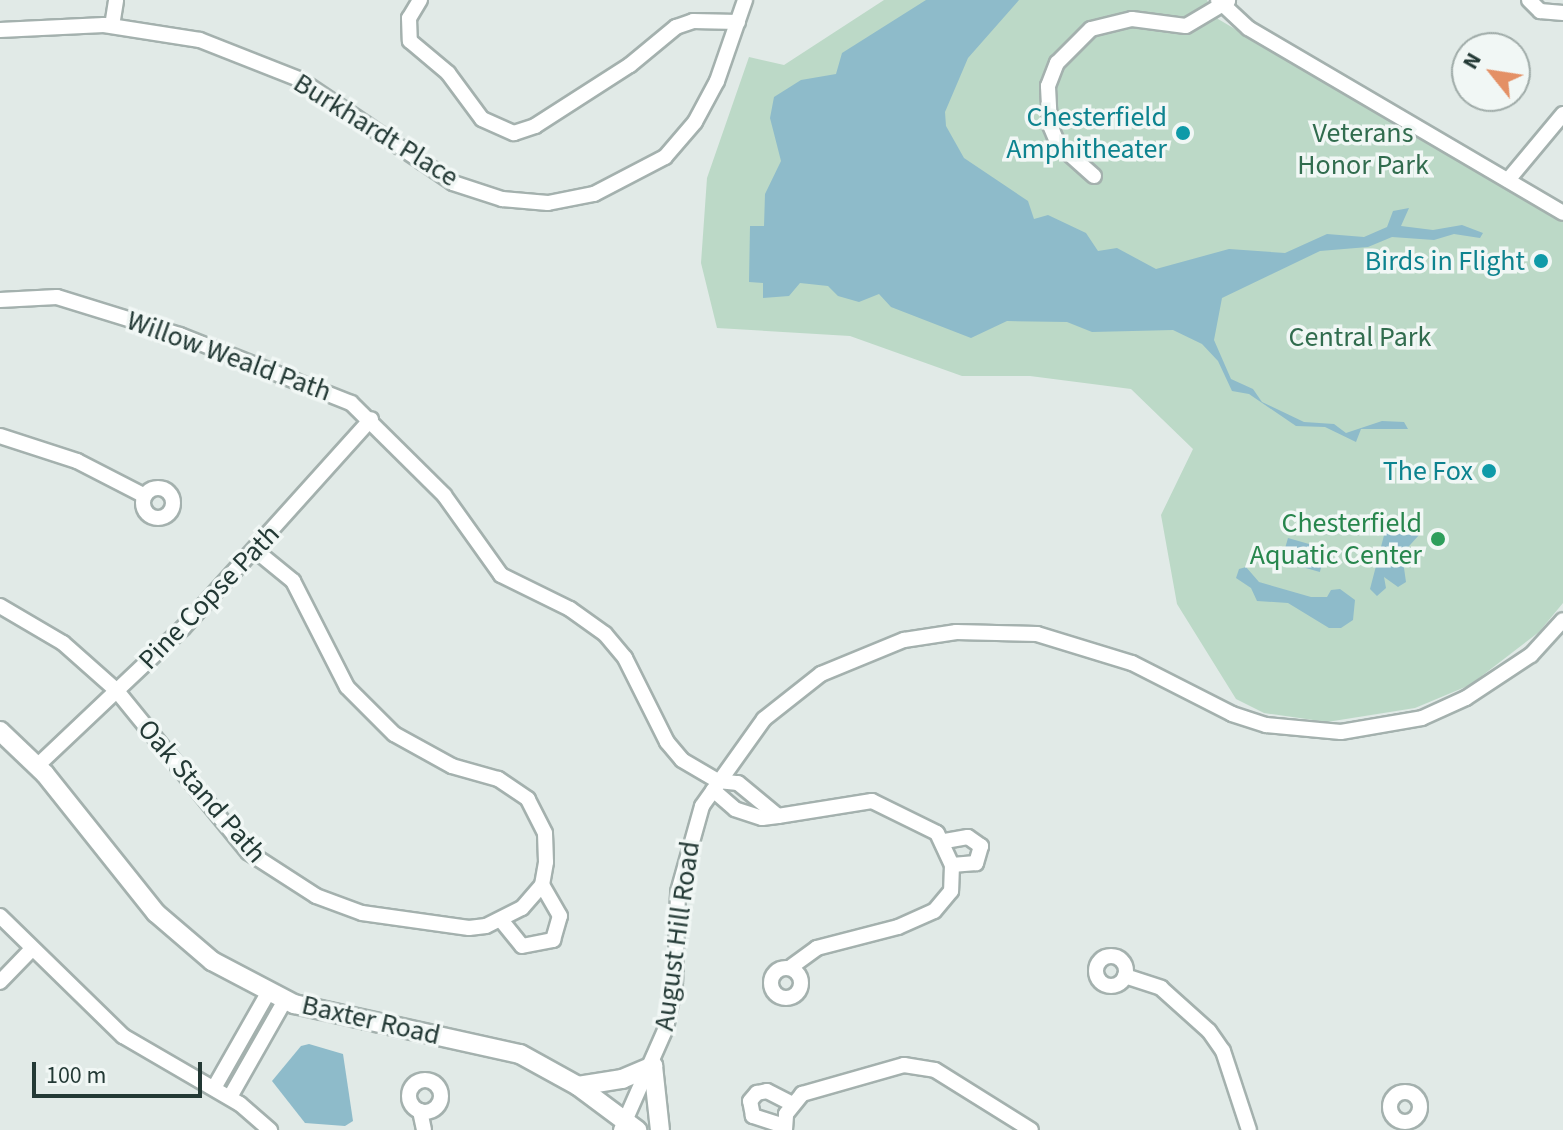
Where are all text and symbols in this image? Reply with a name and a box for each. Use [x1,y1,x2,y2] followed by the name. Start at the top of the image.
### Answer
[1451,32,1531,112] north arrow
[1454,47,1489,75] text: N
[287,66,465,194] street label: Burkhardt Place
[1006,100,1167,166] place label: Chesterfield Amphitheater
[1297,116,1429,182] park label: Veterans Honor Park
[1174,124,1192,142] marker: Chesterfield Amphitheater
[1365,244,1525,278] place label: Birds in Flight
[1532,252,1550,270] marker: Birds in Flight
[122,303,336,409] street label: Willow Weald Path
[1289,320,1431,354] park label: Central Park
[1383,454,1473,488] place label: The Fox
[1480,462,1498,480] marker: The Fox
[1250,506,1422,572] place label: Chesterfield Aquatic Center
[131,518,287,676] street label: Pine Copse Path
[1429,530,1447,548] marker: Chesterfield Aquatic Center
[131,712,273,870] street label: Oak Stand Path
[647,839,707,1033] street label: August Hill Road
[299,988,443,1052] street label: Baxter Road
[36,1046,206,1096] scale bar
[46,1058,106,1093] text: 100 m

